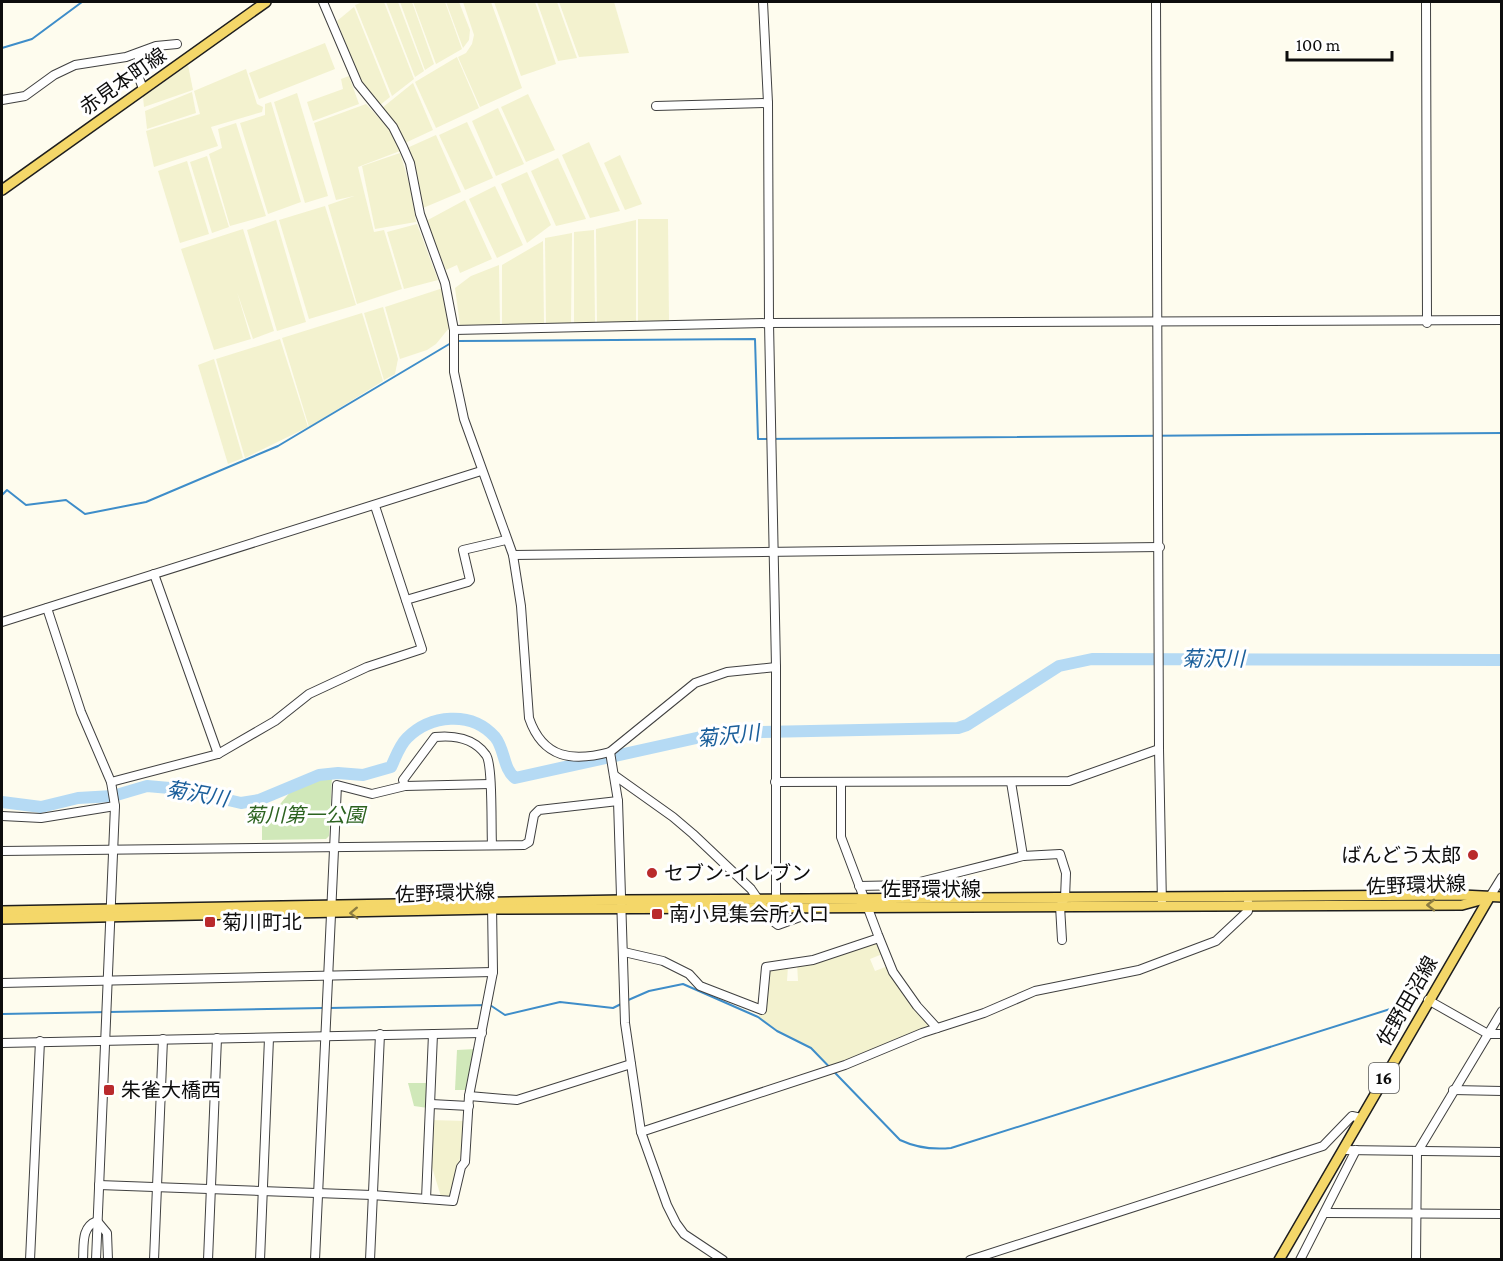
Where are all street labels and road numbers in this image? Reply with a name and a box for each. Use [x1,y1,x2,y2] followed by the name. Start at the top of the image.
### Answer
[76,43,170,119] street label: 赤見本町線
[1366,872,1466,898] street label: 佐野環状線
[881,878,981,900] street label: 佐野環状線
[395,880,495,906] street label: 佐野環状線
[1372,952,1442,1050] street label: 佐野田沼線
[1369,1063,1399,1093] road number: 16

